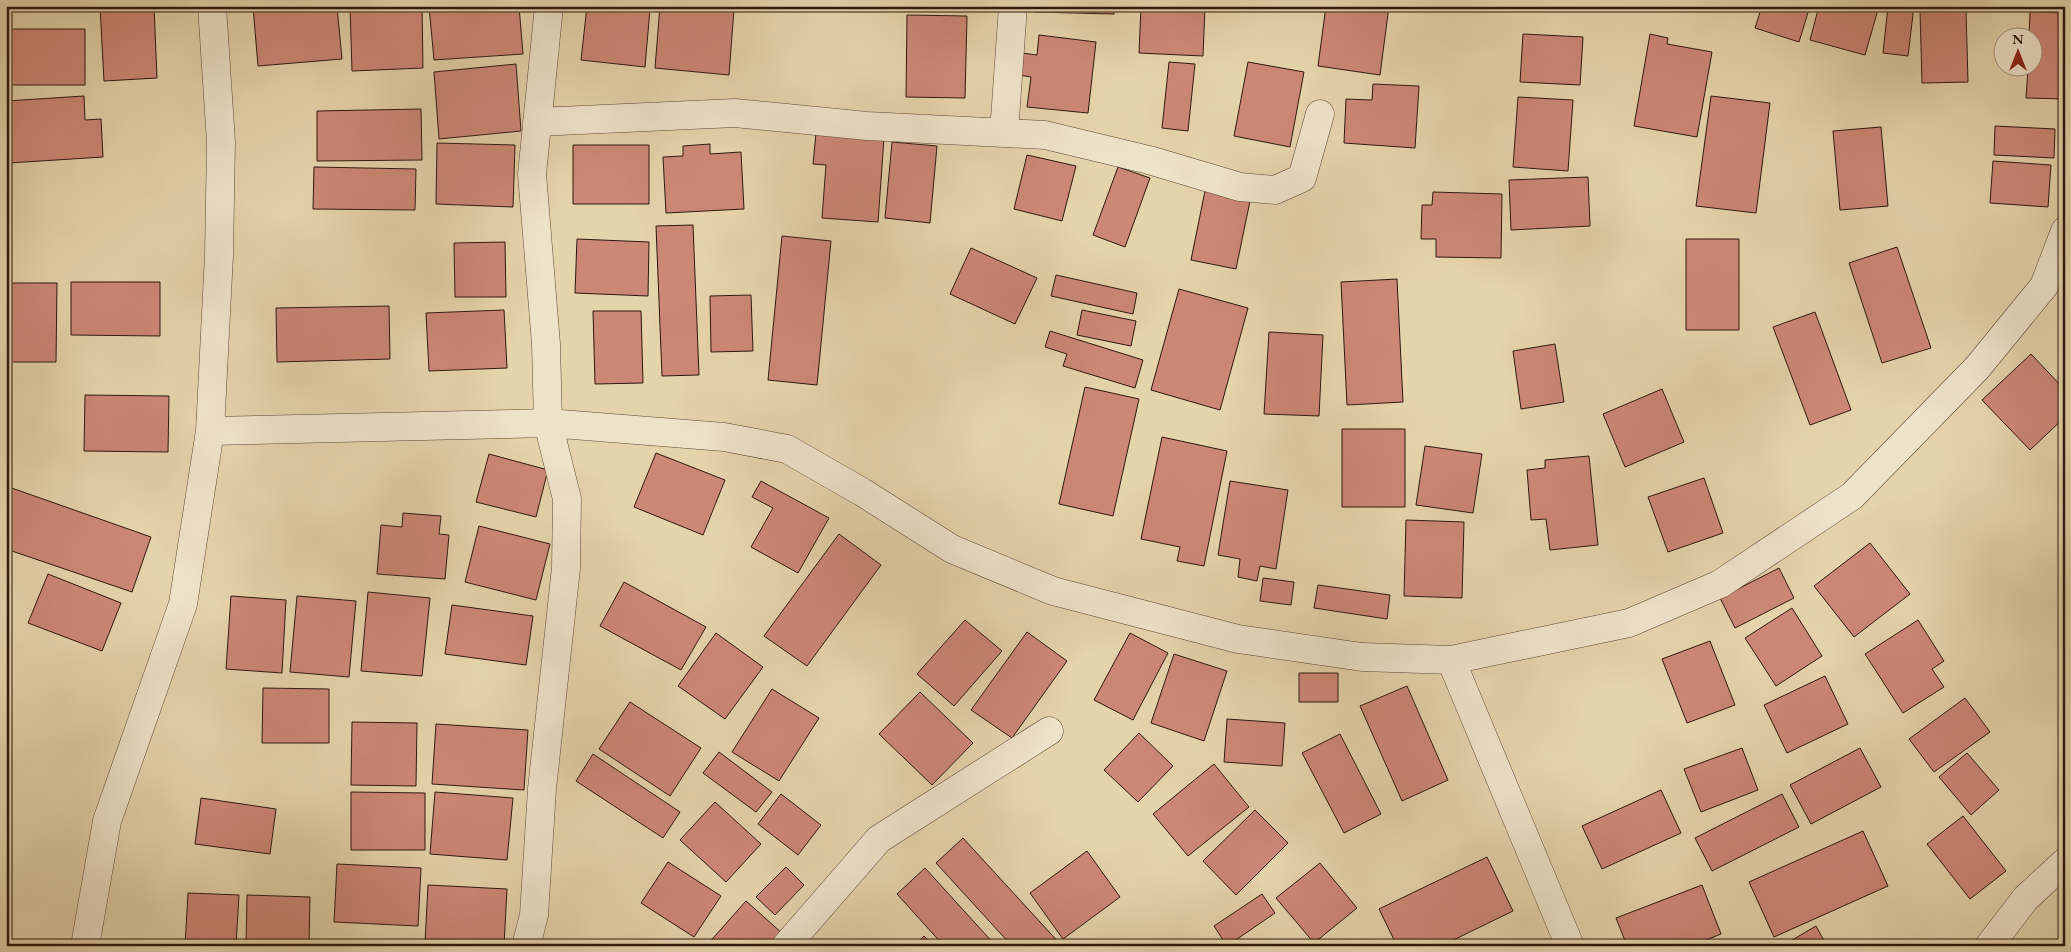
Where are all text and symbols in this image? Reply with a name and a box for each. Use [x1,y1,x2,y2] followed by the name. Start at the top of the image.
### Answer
[1994,28,2044,78] north arrow
[2012,30,2024,48] text: N

